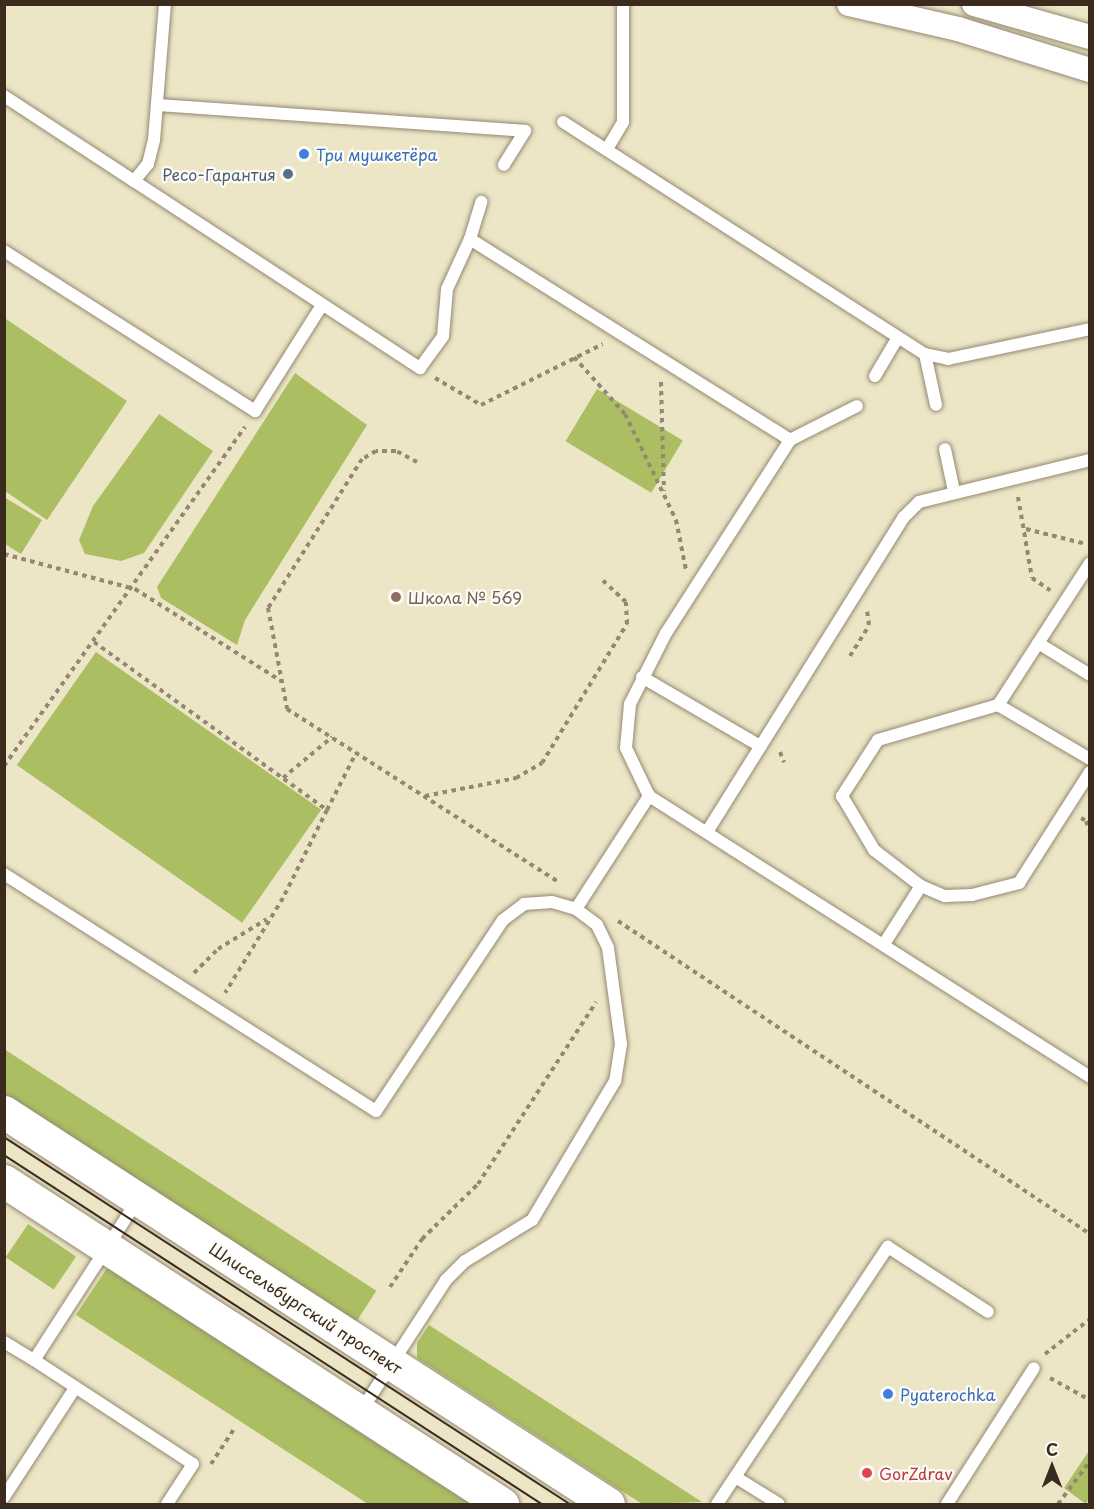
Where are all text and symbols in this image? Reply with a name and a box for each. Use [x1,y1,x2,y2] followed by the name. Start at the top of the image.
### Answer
[316,144,439,164] place label: Три мушкетёра
[297,147,311,161] marker: Три мушкетёра
[162,164,276,184] place label: Ресо-Гарантия
[281,167,295,181] marker: Ресо-Гарантия
[408,587,523,607] place label: Школа № 569
[389,590,403,604] marker: Школа № 569
[206,1238,406,1378] street label: Шлиссельбургский проспект
[900,1384,995,1404] place label: Pyaterochka
[881,1387,895,1401] marker: Pyaterochka
[1022,1437,1082,1497] north arrow
[1046,1437,1058,1461] text: С
[879,1463,953,1483] place label: GorZdrav
[860,1466,874,1480] marker: GorZdrav

